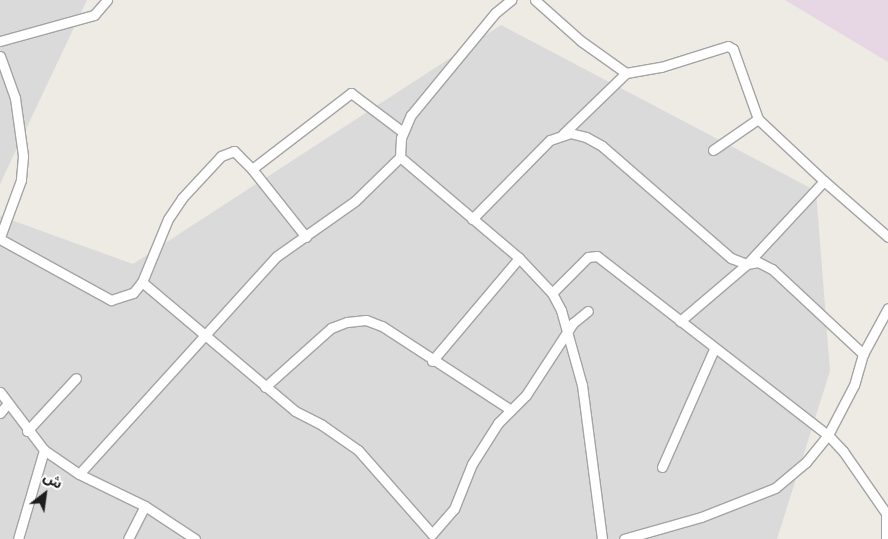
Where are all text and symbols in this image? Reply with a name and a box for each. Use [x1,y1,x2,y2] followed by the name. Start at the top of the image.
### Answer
[40,468,65,493] text: ش
[20,469,70,519] north arrow

